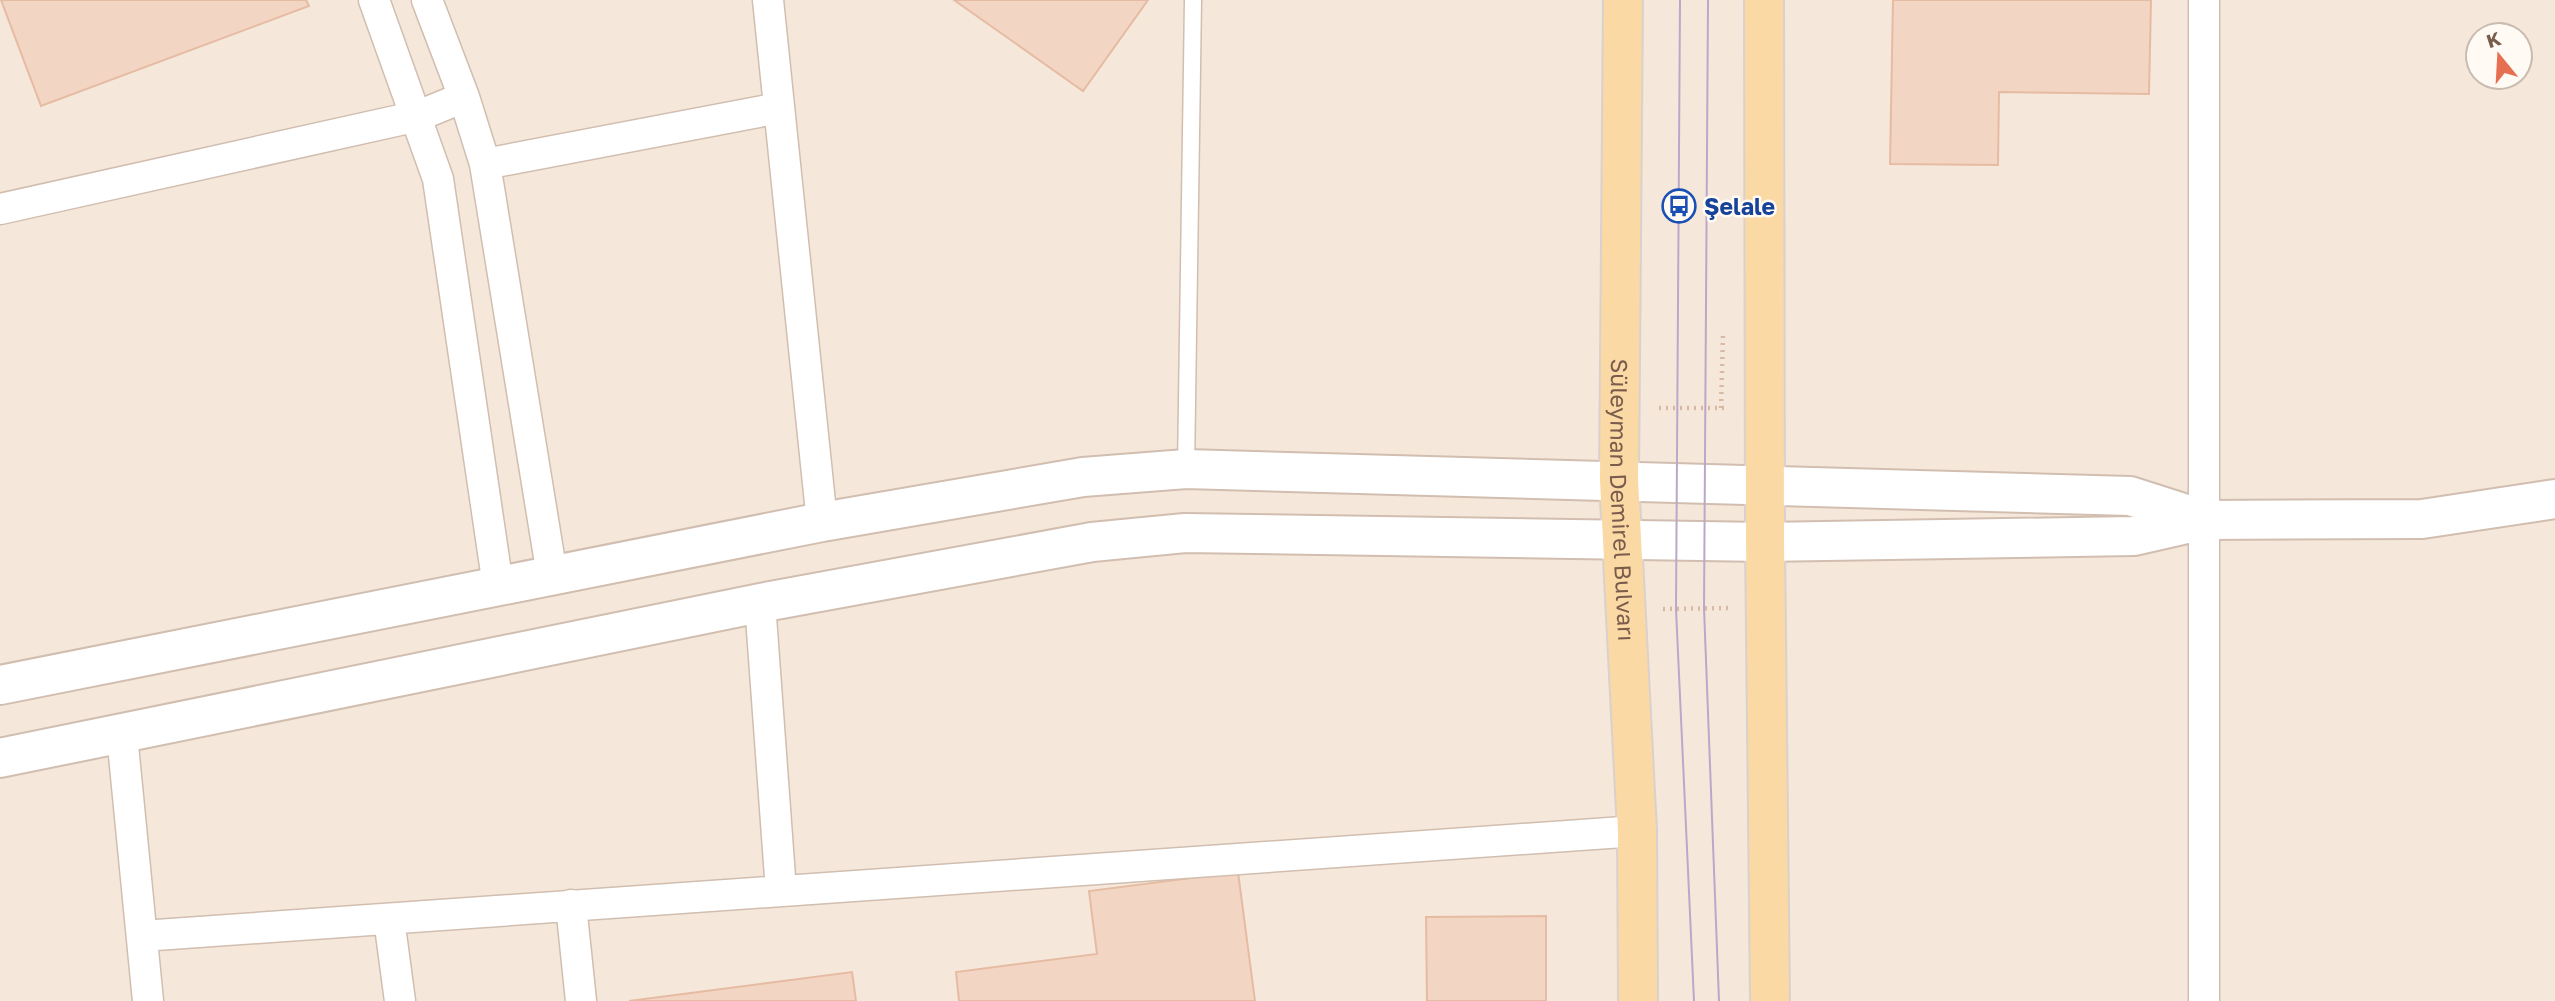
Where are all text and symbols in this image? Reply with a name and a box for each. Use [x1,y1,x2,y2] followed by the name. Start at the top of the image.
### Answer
[2464,21,2534,91] north arrow
[2483,26,2504,52] text: K
[1660,187,1698,225] bus stop icon: Şelale
[1704,192,1775,220] place label: Şelale
[1605,359,1641,642] street label: Süleyman Demirel Bulvarı

